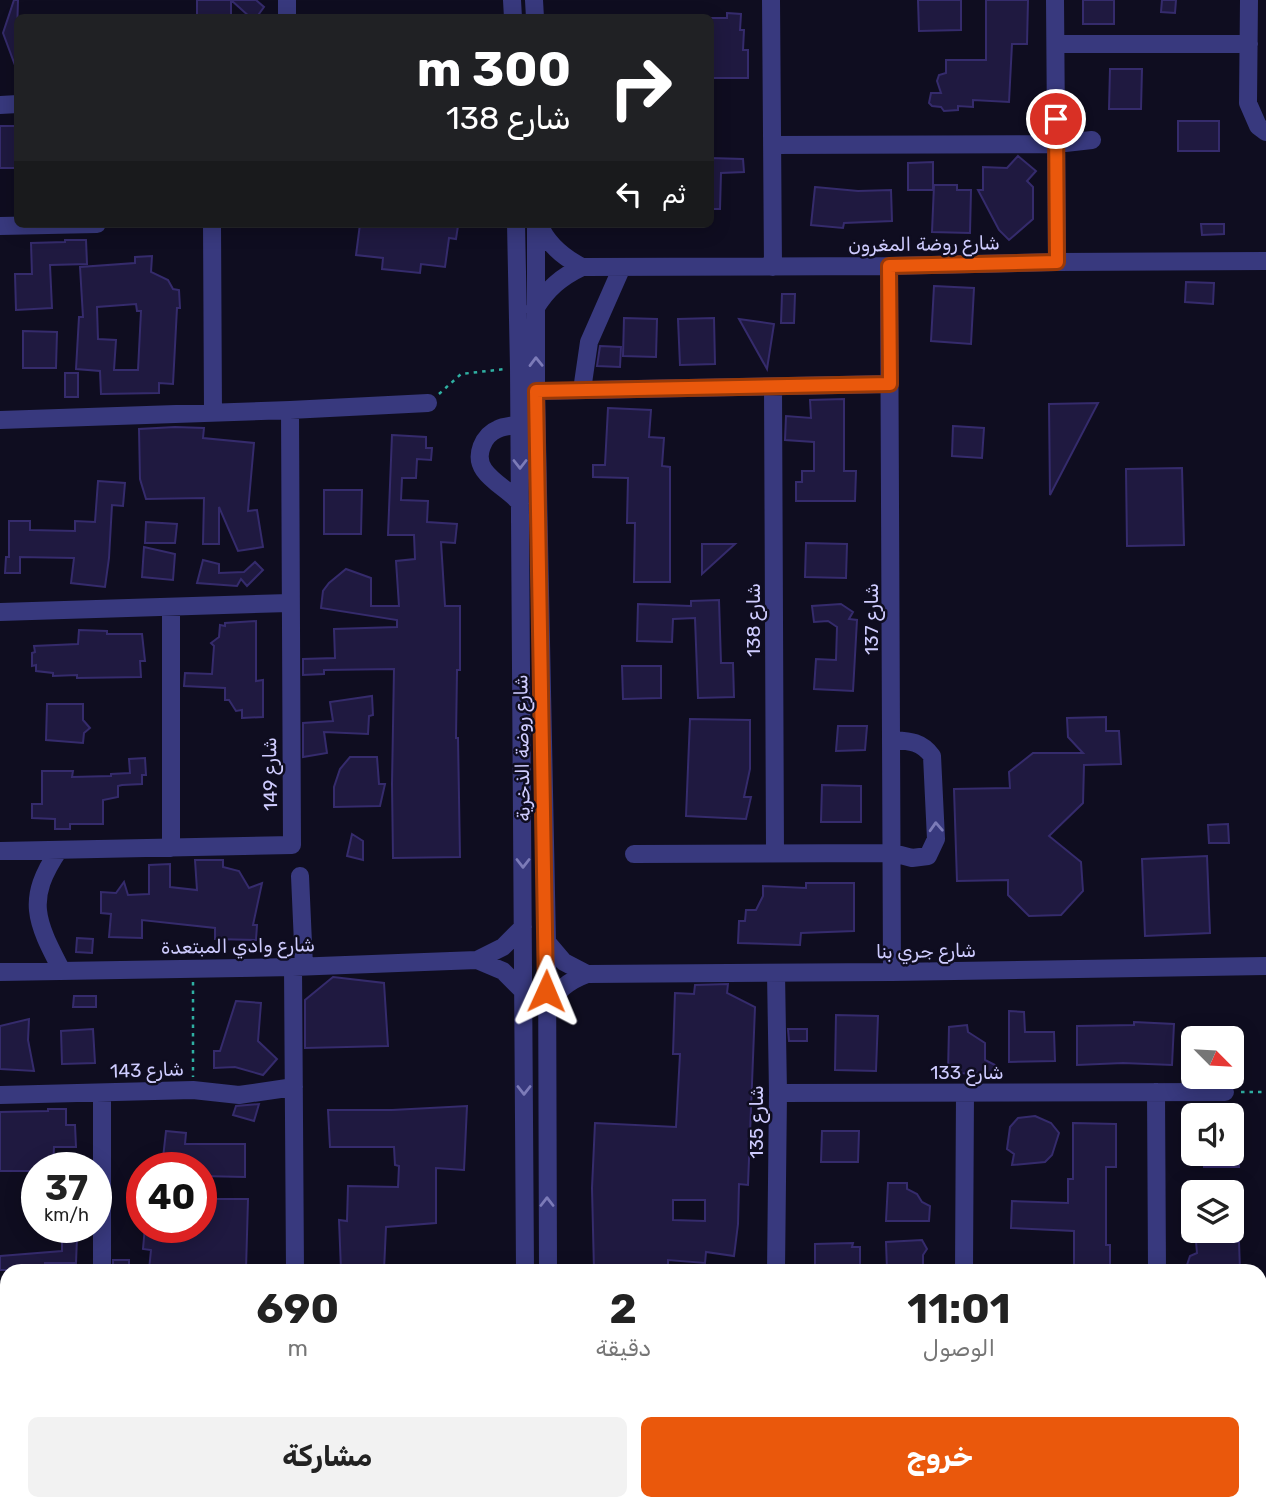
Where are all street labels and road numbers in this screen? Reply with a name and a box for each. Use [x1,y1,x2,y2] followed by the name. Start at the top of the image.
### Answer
[848,231,1000,259] street label: شارع روضة المغرون
[742,583,767,657] street label: شارع 138
[860,583,885,655] street label: شارع 137
[509,674,537,822] street label: شارع روضة الذخرية
[258,737,284,811] street label: شارع 149
[161,933,315,961] street label: شارع وادي المبتعدة
[876,939,976,965] street label: شارع جري بنا
[110,1057,184,1085] street label: شارع 143
[930,1061,1004,1086] street label: شارع 133
[745,1085,770,1159] street label: شارع 135

